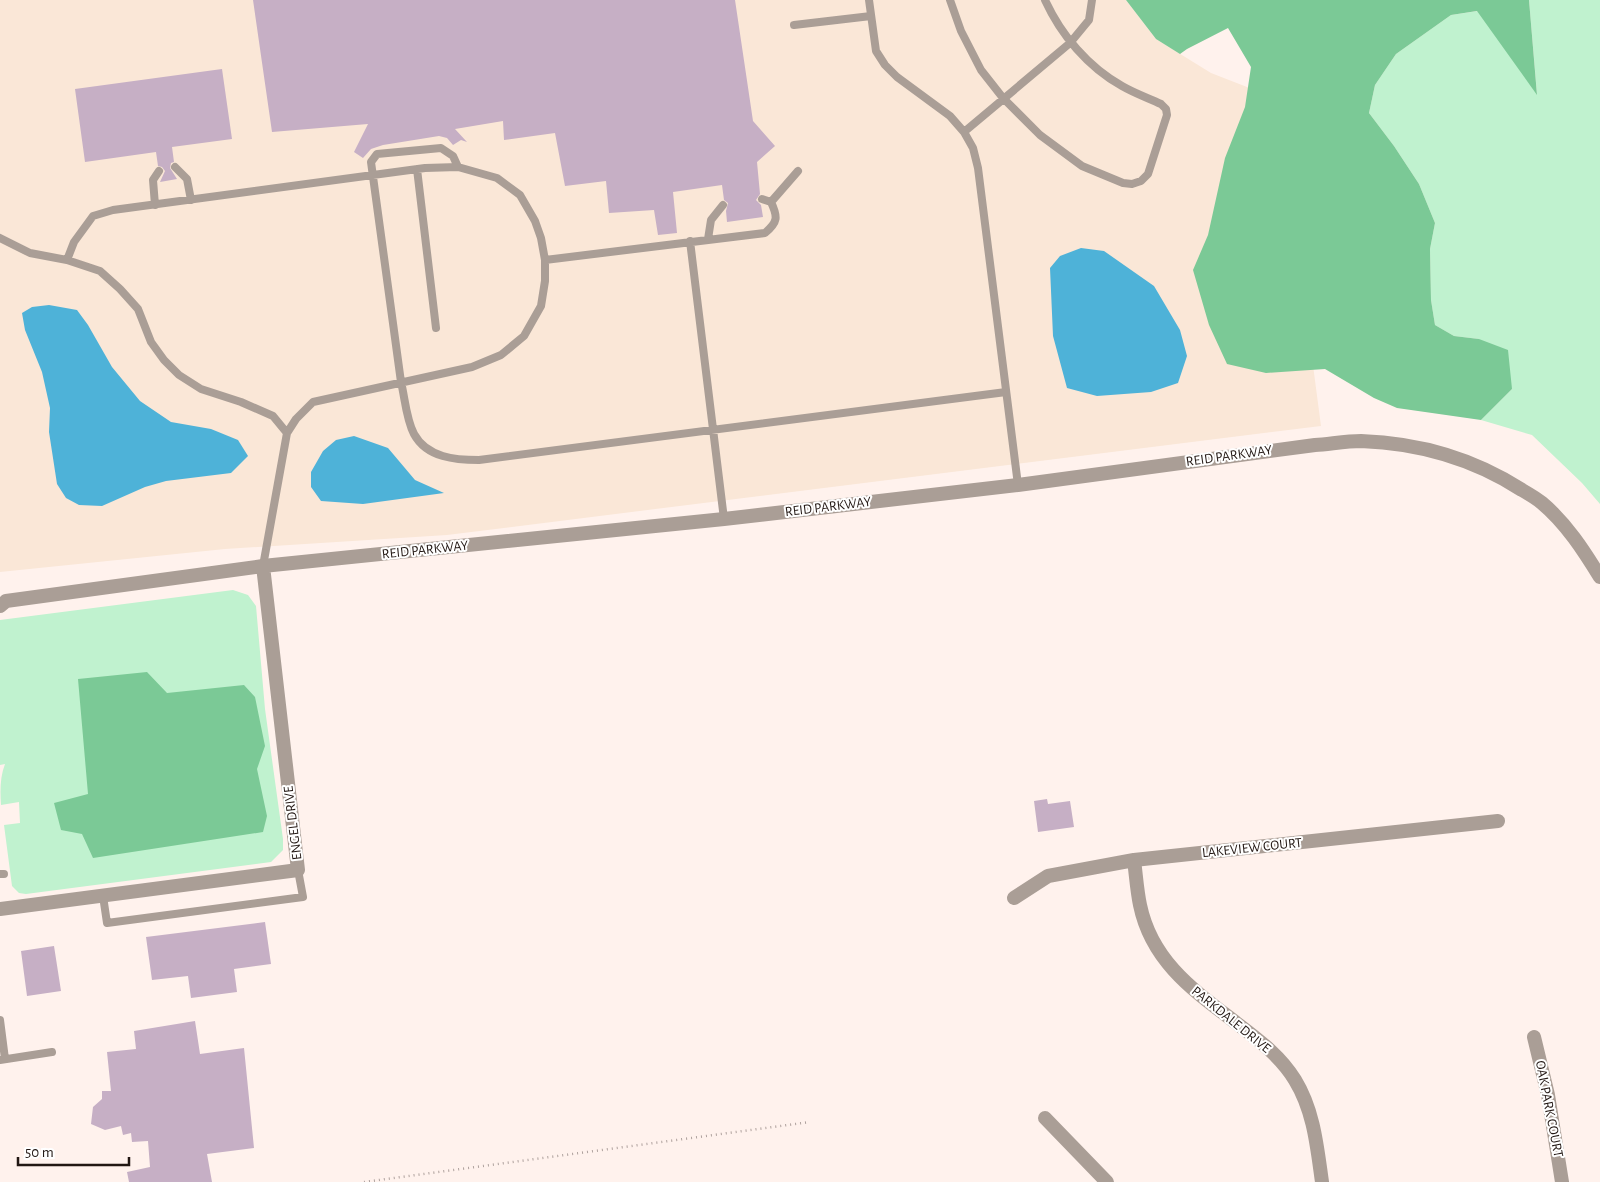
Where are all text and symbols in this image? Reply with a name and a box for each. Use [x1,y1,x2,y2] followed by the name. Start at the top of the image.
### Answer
[1185,443,1274,469] street label: REID PARKWAY
[784,495,872,519] street label: REID PARKWAY
[381,538,469,561] street label: REID PARKWAY
[281,785,304,861] street label: ENGEL DRIVE
[1201,836,1303,860] street label: LAKEVIEW COURT
[1189,984,1273,1056] street label: PARKDALE DRIVE
[1533,1059,1565,1159] street label: OAK PARK COURT
[18,1134,129,1166] scale bar
[25,1145,54,1160] text: 50 m

